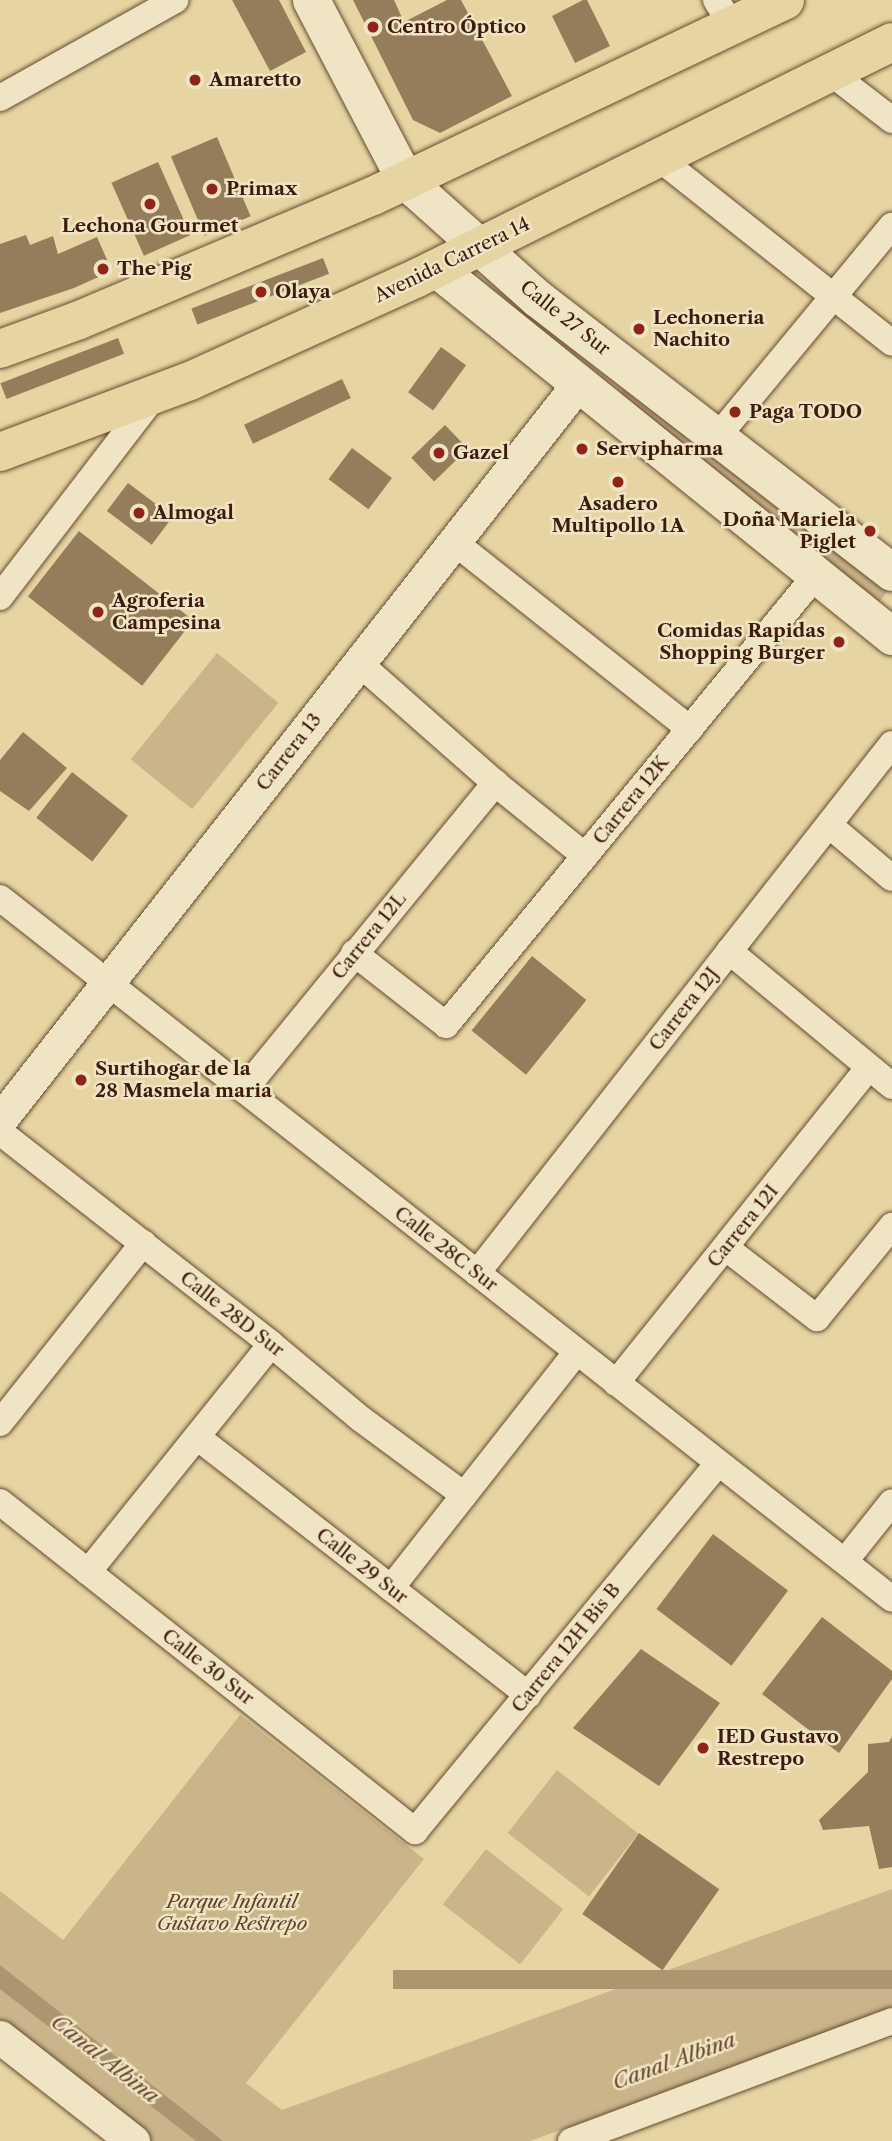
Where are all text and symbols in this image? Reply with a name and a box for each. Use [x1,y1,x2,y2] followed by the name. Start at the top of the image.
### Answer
[387,16,526,38] place label: Centro Óptico
[365,19,381,35] marker: Centro Óptico
[209,69,301,91] place label: Amaretto
[187,72,203,88] marker: Amaretto
[226,178,297,200] place label: Primax
[204,181,220,197] marker: Primax
[142,196,158,212] marker: Lechona Gourmet
[370,212,534,308] street label: Avenida Carrera 14
[62,215,238,237] place label: Lechona Gourmet
[117,258,192,280] place label: The Pig
[95,261,111,277] marker: The Pig
[515,276,615,360] street label: Calle 27 Sur
[275,281,331,303] place label: Olaya
[253,284,269,300] marker: Olaya
[653,307,765,351] place label: Lechoneria Nachito
[631,321,647,337] marker: Lechoneria Nachito
[749,401,863,423] place label: Paga TODO
[727,404,743,420] marker: Paga TODO
[596,438,723,460] place label: Servipharma
[574,441,590,457] marker: Servipharma
[453,442,509,464] place label: Gazel
[431,445,447,461] marker: Gazel
[610,474,626,490] marker: Asadero Multipollo 1A
[552,493,684,537] place label: Asadero Multipollo 1A
[153,502,234,524] place label: Almogal
[131,505,147,521] marker: Almogal
[722,509,856,553] place label: Doña Mariela Piglet
[862,523,878,539] marker: Doña Mariela Piglet
[112,590,221,634] place label: Agroferia Campesina
[90,604,106,620] marker: Agroferia Campesina
[657,620,825,664] place label: Comidas Rapidas Shopping Burger
[831,634,847,650] marker: Comidas Rapidas Shopping Burger
[252,709,326,795] street label: Carrera 13
[588,751,674,849] street label: Carrera 12K
[327,888,411,984] street label: Carrera 12L
[644,963,724,1055] street label: Carrera 12J
[95,1058,272,1102] place label: Surtihogar de la 28 Masmela maria
[73,1072,89,1088] marker: Surtihogar de la 28 Masmela maria
[703,1180,783,1272] street label: Carrera 12I
[390,1202,502,1296] street label: Calle 28C Sur
[176,1266,288,1362] street label: Calle 28D Sur
[312,1523,412,1609] street label: Calle 29 Sur
[507,1579,625,1717] street label: Carrera 12H Bis B
[158,1624,258,1710] street label: Calle 30 Sur
[717,1726,839,1770] place label: IED Gustavo Restrepo
[695,1740,711,1756] marker: IED Gustavo Restrepo
[157,1891,307,1935] park label: Parque Infantil Gustavo Restrepo
[46,2009,164,2109] water label: Canal Albina
[609,2027,739,2095] water label: Canal Albina

